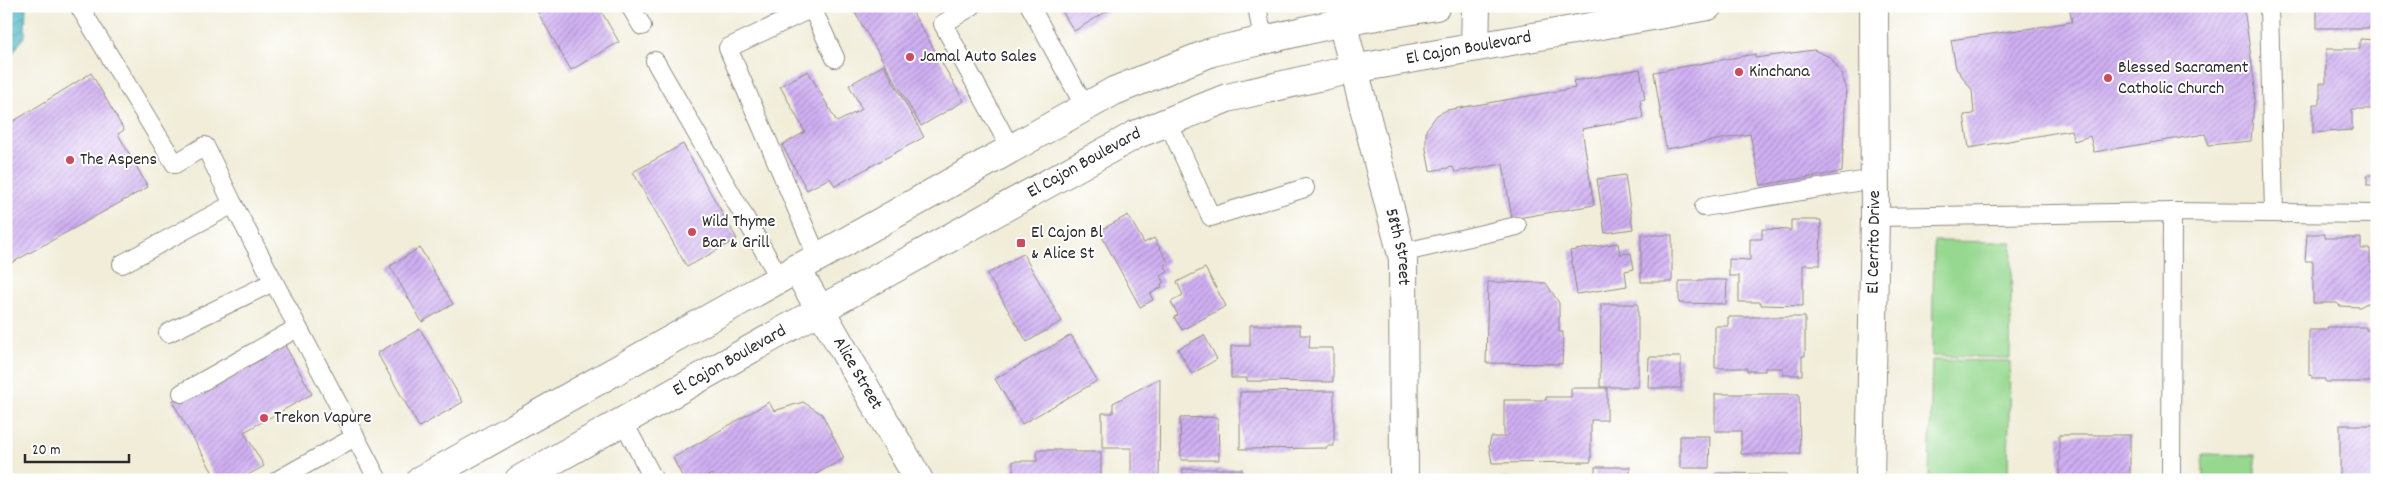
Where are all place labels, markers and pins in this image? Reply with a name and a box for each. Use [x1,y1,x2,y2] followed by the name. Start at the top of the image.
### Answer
[920,45,1037,70] place label: Jamal Auto Sales
[904,51,916,63] marker: Jamal Auto Sales
[2118,56,2249,102] place label: Blessed Sacrament Catholic Church
[1749,60,1810,85] place label: Kinchana
[1733,66,1745,78] marker: Kinchana
[2102,72,2114,84] marker: Blessed Sacrament Catholic Church
[80,148,157,173] place label: The Aspens
[64,154,76,166] marker: The Aspens
[702,210,776,256] place label: Wild Thyme Bar & Grill
[1031,221,1104,267] place label: El Cajon Bl & Alice St
[686,226,698,238] marker: Wild Thyme Bar & Grill
[1015,237,1027,249] marker: El Cajon Bl & Alice St
[274,406,371,431] place label: Trekon Vapure
[258,412,270,424] marker: Trekon Vapure

